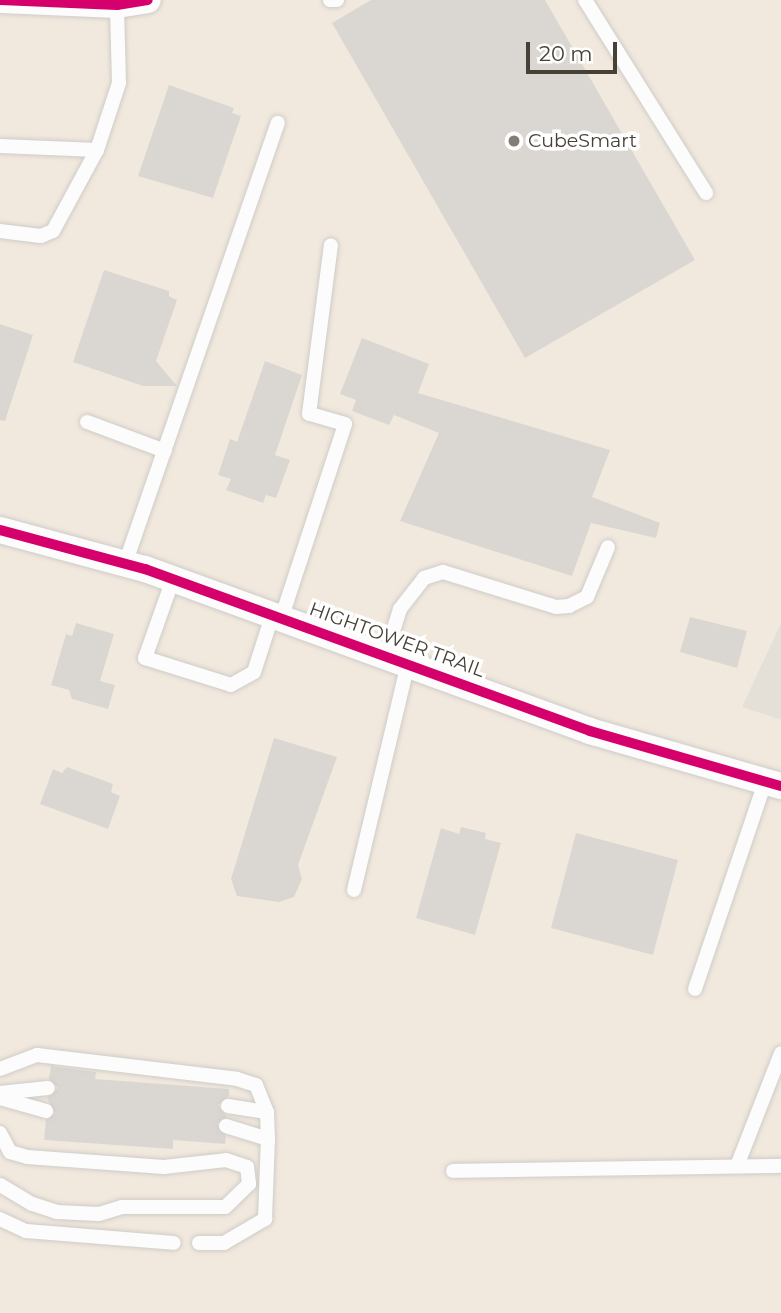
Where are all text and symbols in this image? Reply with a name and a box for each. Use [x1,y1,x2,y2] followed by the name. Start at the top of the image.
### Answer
[529,28,620,72] scale bar
[539,41,593,66] text: 20 m
[528,130,637,152] place label: CubeSmart
[506,133,522,149] marker: CubeSmart
[306,598,488,682] street label: HIGHTOWER TRAIL

